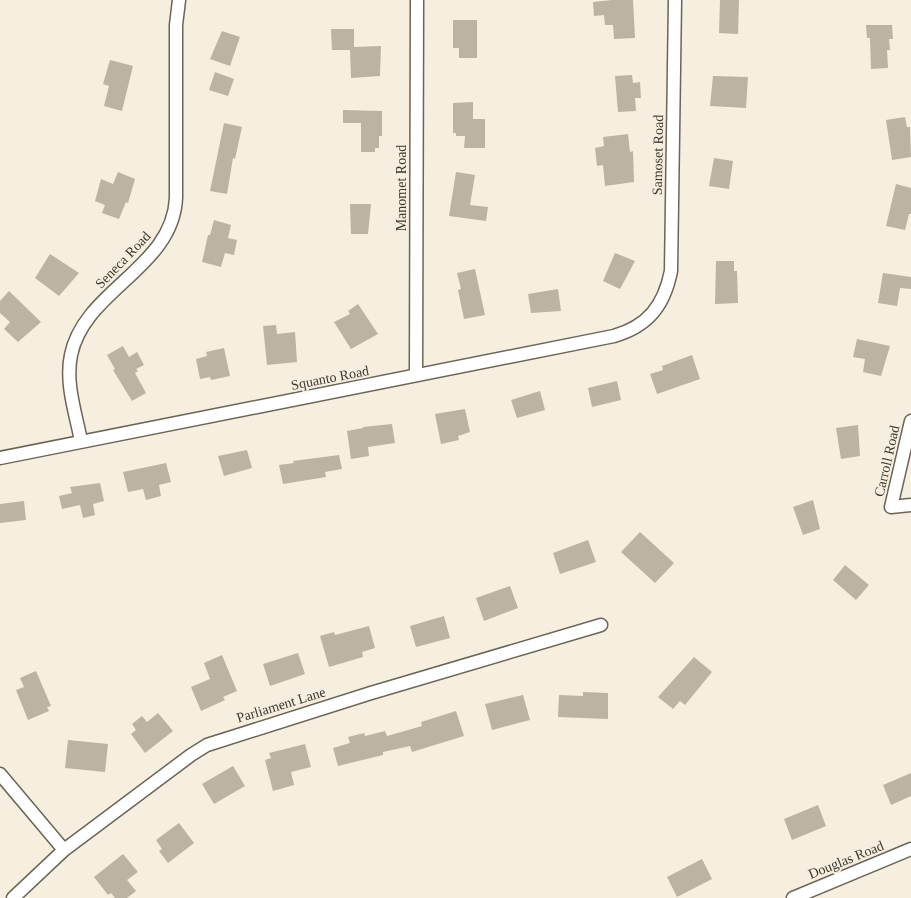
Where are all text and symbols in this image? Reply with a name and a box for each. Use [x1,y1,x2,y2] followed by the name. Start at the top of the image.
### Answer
[650,115,666,195] street label: Samoset Road
[394,145,409,231] street label: Manomet Road
[92,229,154,291] street label: Seneca Road
[290,363,370,393] street label: Squanto Road
[872,424,902,498] street label: Carroll Road
[235,684,327,726] street label: Parliament Lane
[806,838,886,882] street label: Douglas Road

